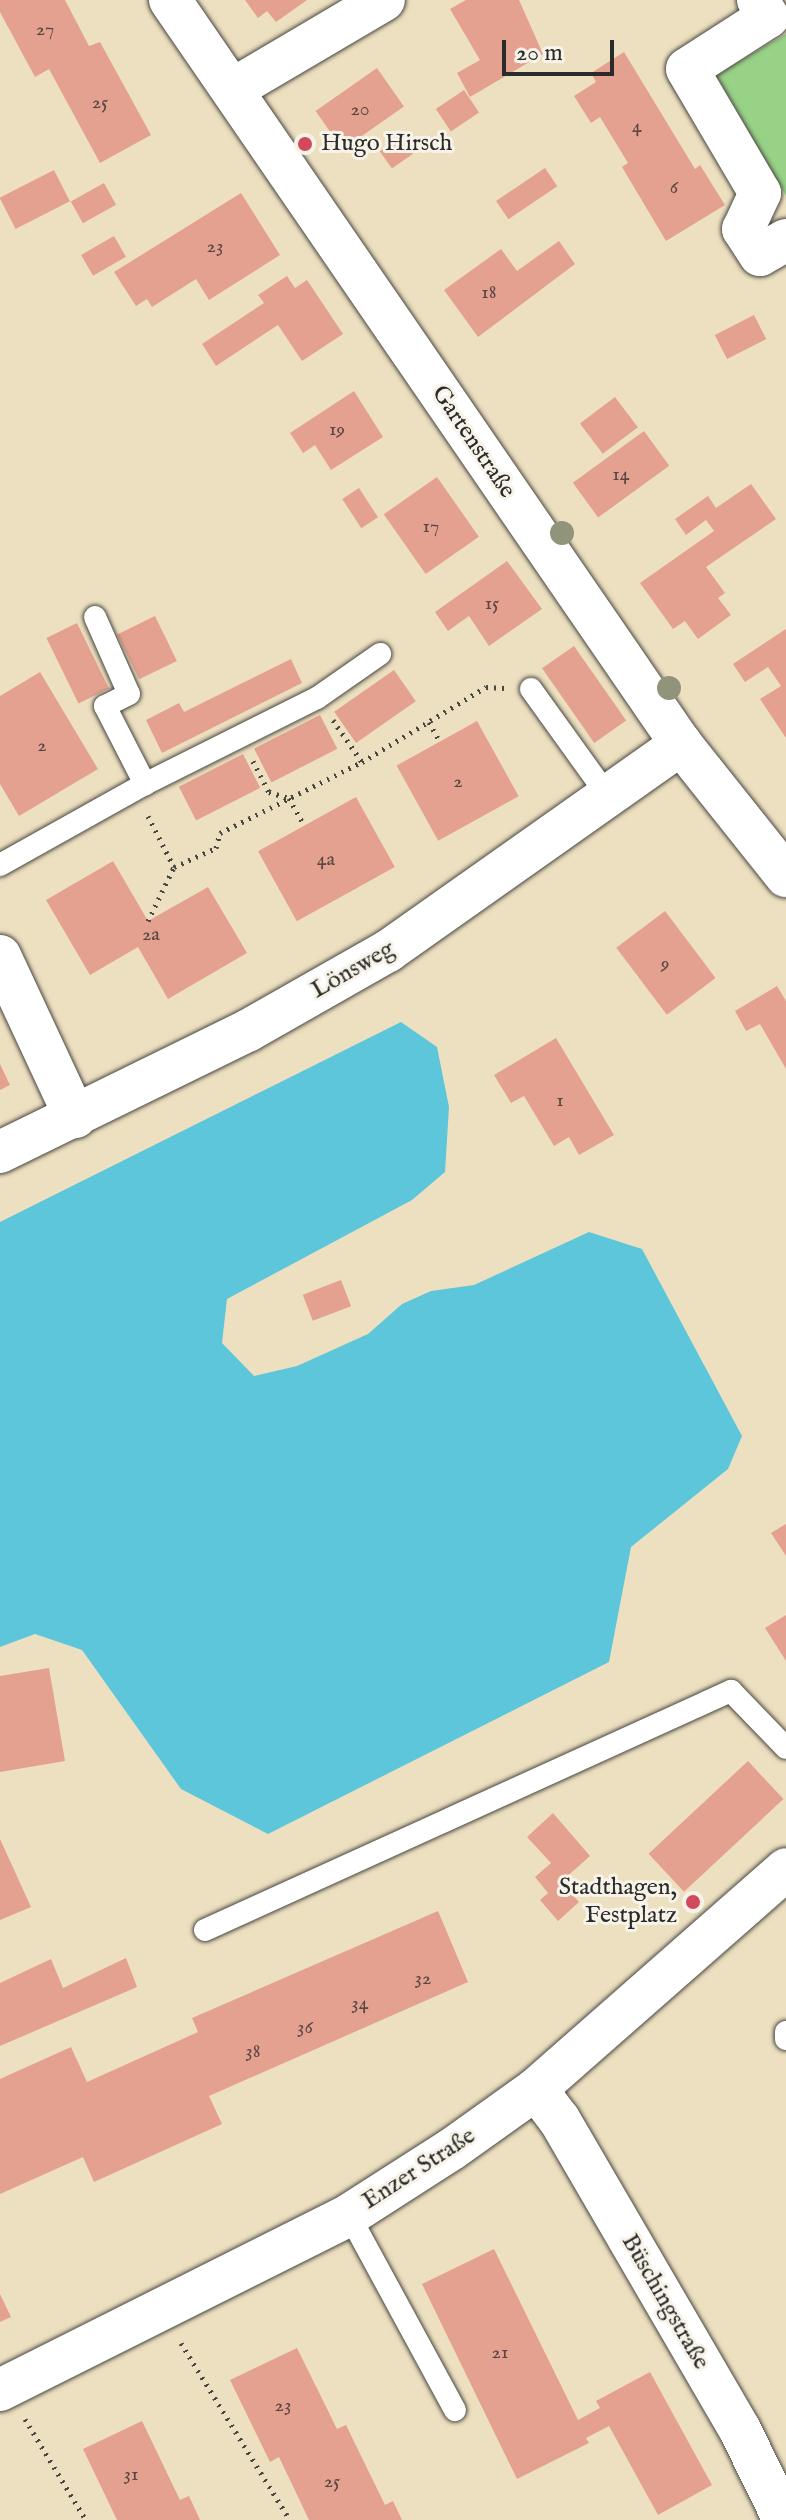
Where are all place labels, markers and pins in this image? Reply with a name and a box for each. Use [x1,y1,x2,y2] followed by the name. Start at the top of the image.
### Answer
[321,130,452,158] place label: Hugo Hirsch
[296,135,314,153] marker: Hugo Hirsch
[559,1874,677,1930] place label: Stadthagen, Festplatz
[684,1893,702,1911] marker: Stadthagen, Festplatz

